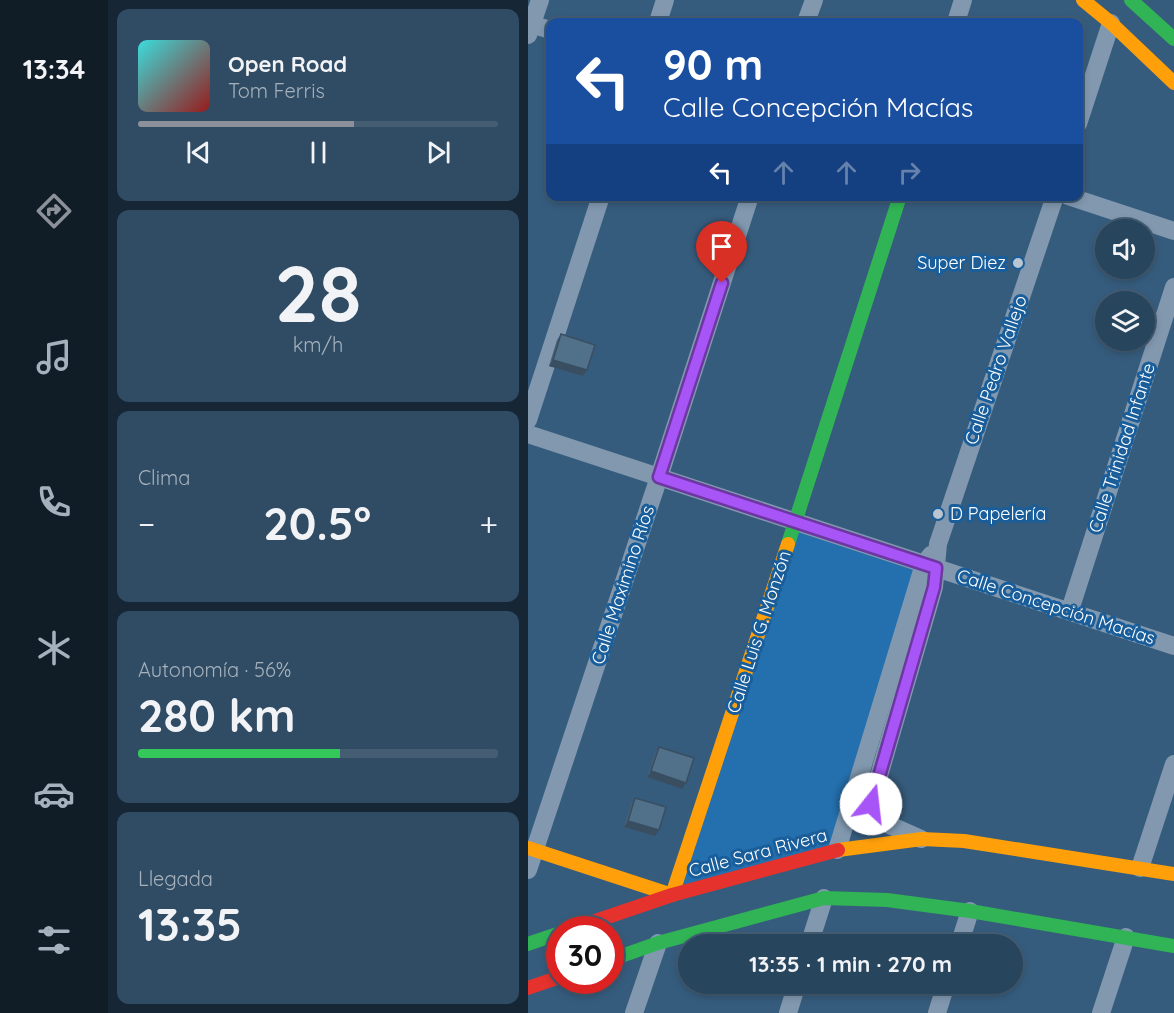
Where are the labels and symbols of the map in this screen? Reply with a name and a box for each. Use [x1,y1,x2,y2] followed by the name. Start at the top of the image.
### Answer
[696,221,747,283] pin
[917,251,1006,274] place label: Super Diez
[1011,256,1025,270] marker: Super Diez
[959,292,1032,448] street label: Calle Pedro Vallejo
[1083,360,1160,536] street label: Calle Trinidad Infante
[586,502,659,667] street label: Calle Maximino Ríos
[950,502,1046,525] place label: D Papelería
[931,507,945,521] marker: D Papelería
[721,548,796,716] street label: Calle Luis G. Monzón
[954,564,1158,649] street label: Calle Concepción Macías
[839,772,903,836] position arrow
[686,823,830,882] street label: Calle Sara Rivera
[546,916,624,994] speed limit sign: 30

